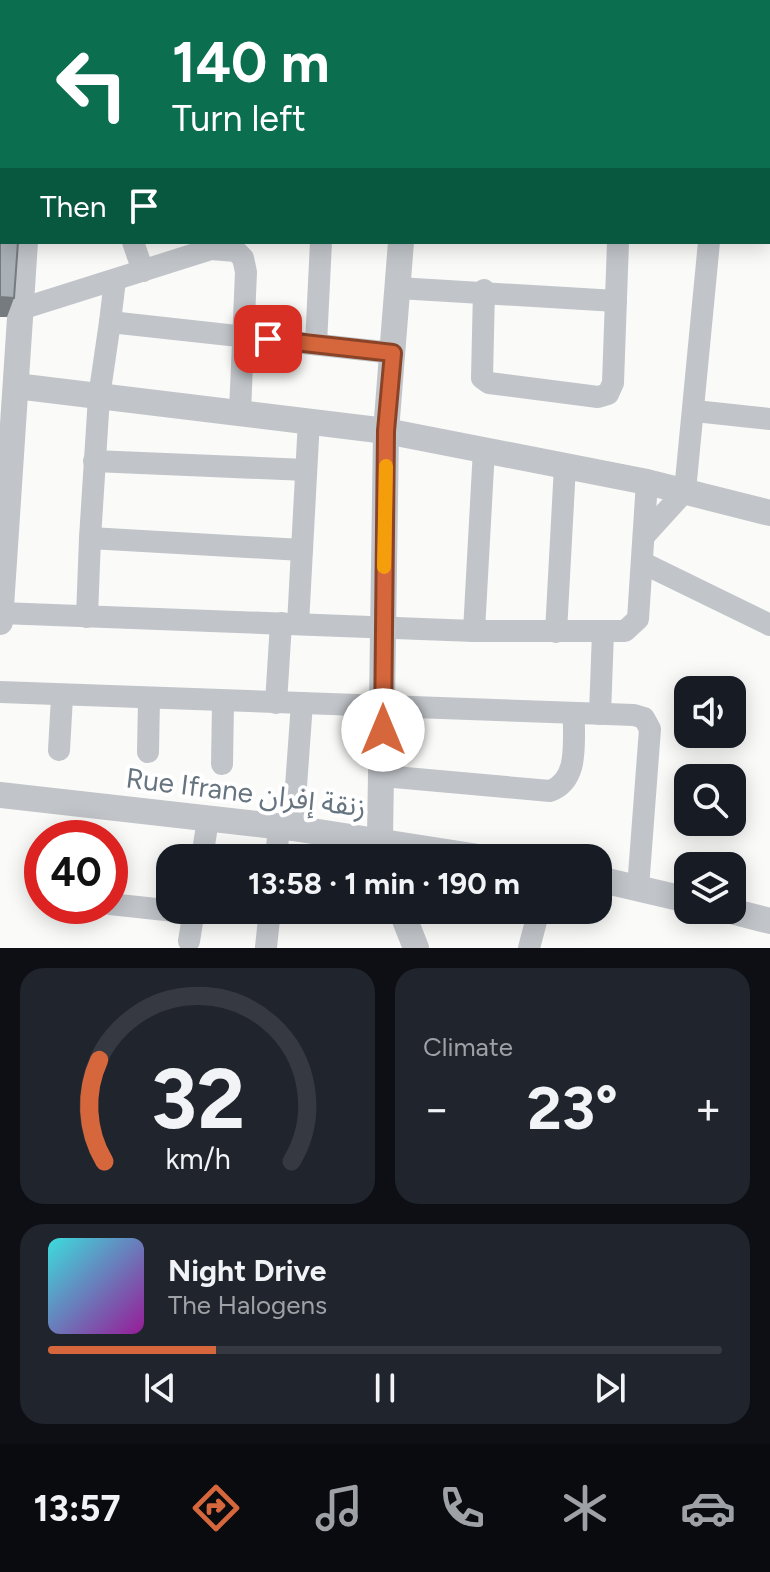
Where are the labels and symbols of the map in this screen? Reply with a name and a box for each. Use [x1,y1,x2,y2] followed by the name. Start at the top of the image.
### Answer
[234,305,302,373] pin
[341,688,425,772] position arrow
[124,760,368,826] street label: Rue Ifrane زنقة إفران
[24,820,128,924] speed limit sign: 40

